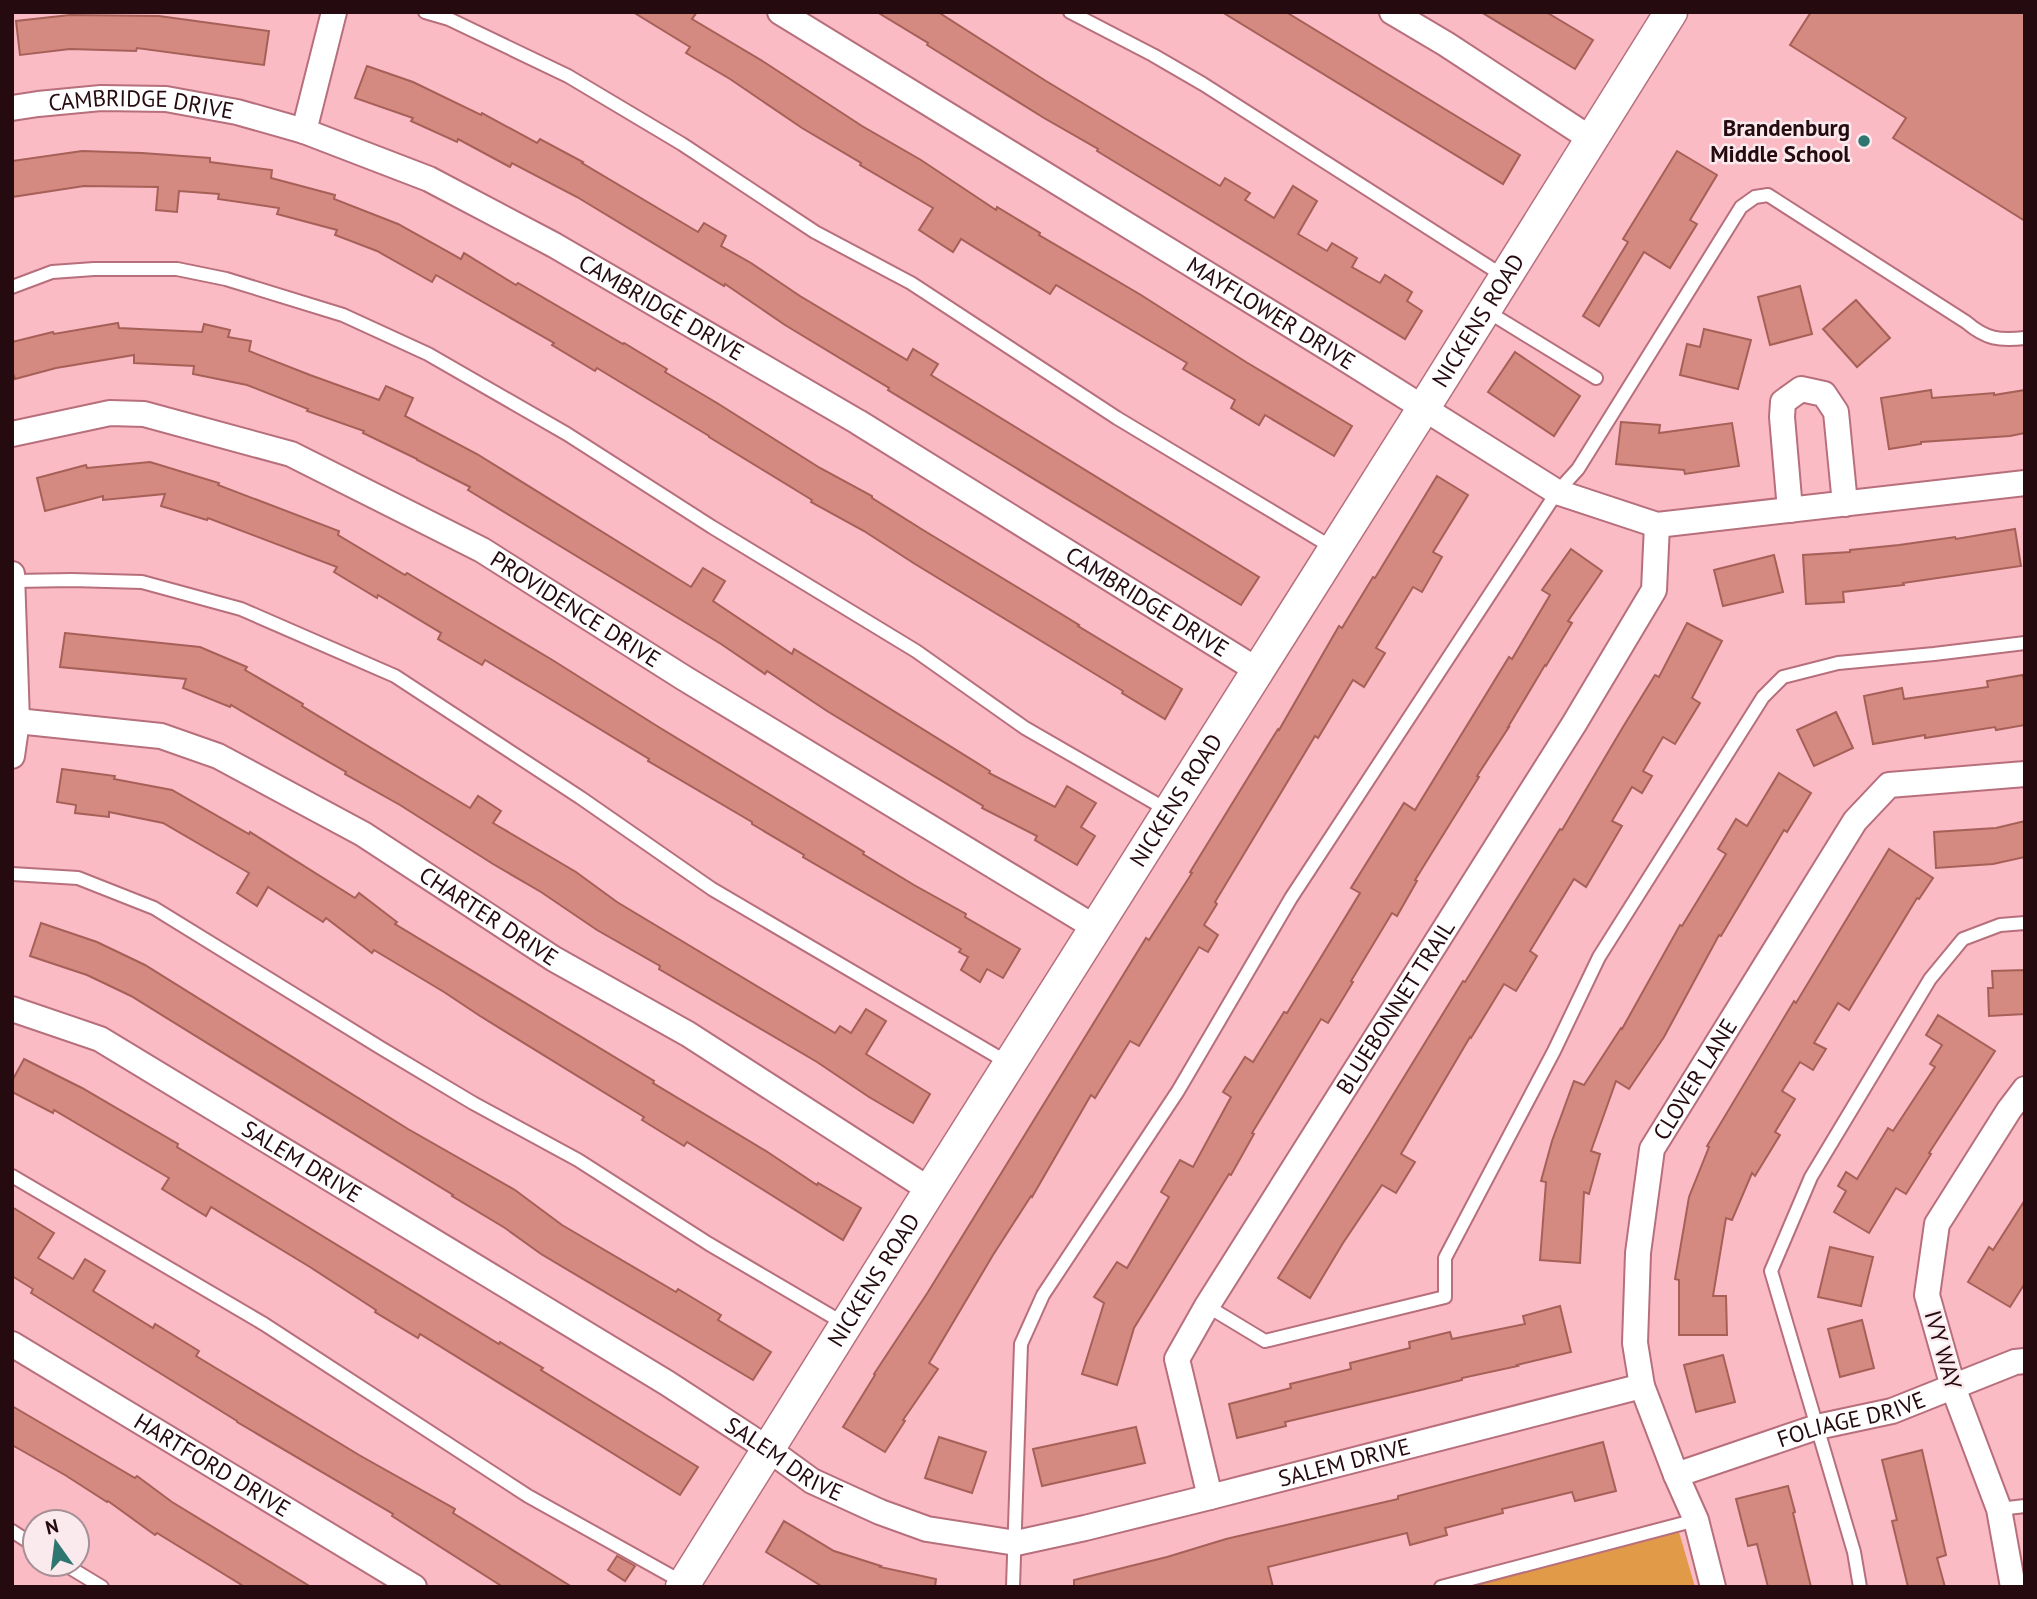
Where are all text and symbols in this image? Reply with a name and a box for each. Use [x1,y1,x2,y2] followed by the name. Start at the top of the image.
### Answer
[47,83,236,125] street label: CAMBRIDGE DRIVE
[1710,113,1850,168] place label: Brandenburg Middle School
[1856,133,1872,149] marker: Brandenburg Middle School
[574,248,750,367] street label: CAMBRIDGE DRIVE
[1425,248,1530,392] street label: NICKENS ROAD
[1182,250,1361,376] street label: MAYFLOWER DRIVE
[1061,540,1234,663] street label: CAMBRIDGE DRIVE
[485,544,666,673] street label: PROVIDENCE DRIVE
[1123,728,1228,872] street label: NICKENS ROAD
[414,860,564,972] street label: CHARTER DRIVE
[1329,914,1461,1099] street label: BLUEBONNET TRAIL
[1646,1013,1743,1145] street label: CLOVER LANE
[237,1114,367,1208] street label: SALEM DRIVE
[821,1208,926,1352] street label: NICKENS ROAD
[1918,1307,1969,1393] street label: IVY WAY
[1773,1384,1929,1454] street label: FOLIAGE DRIVE
[129,1406,296,1523] street label: HARTFORD DRIVE
[720,1410,848,1507] street label: SALEM DRIVE
[1275,1431,1413,1493] street label: SALEM DRIVE
[21,1508,91,1578] north arrow
[43,1513,61,1540] text: N

